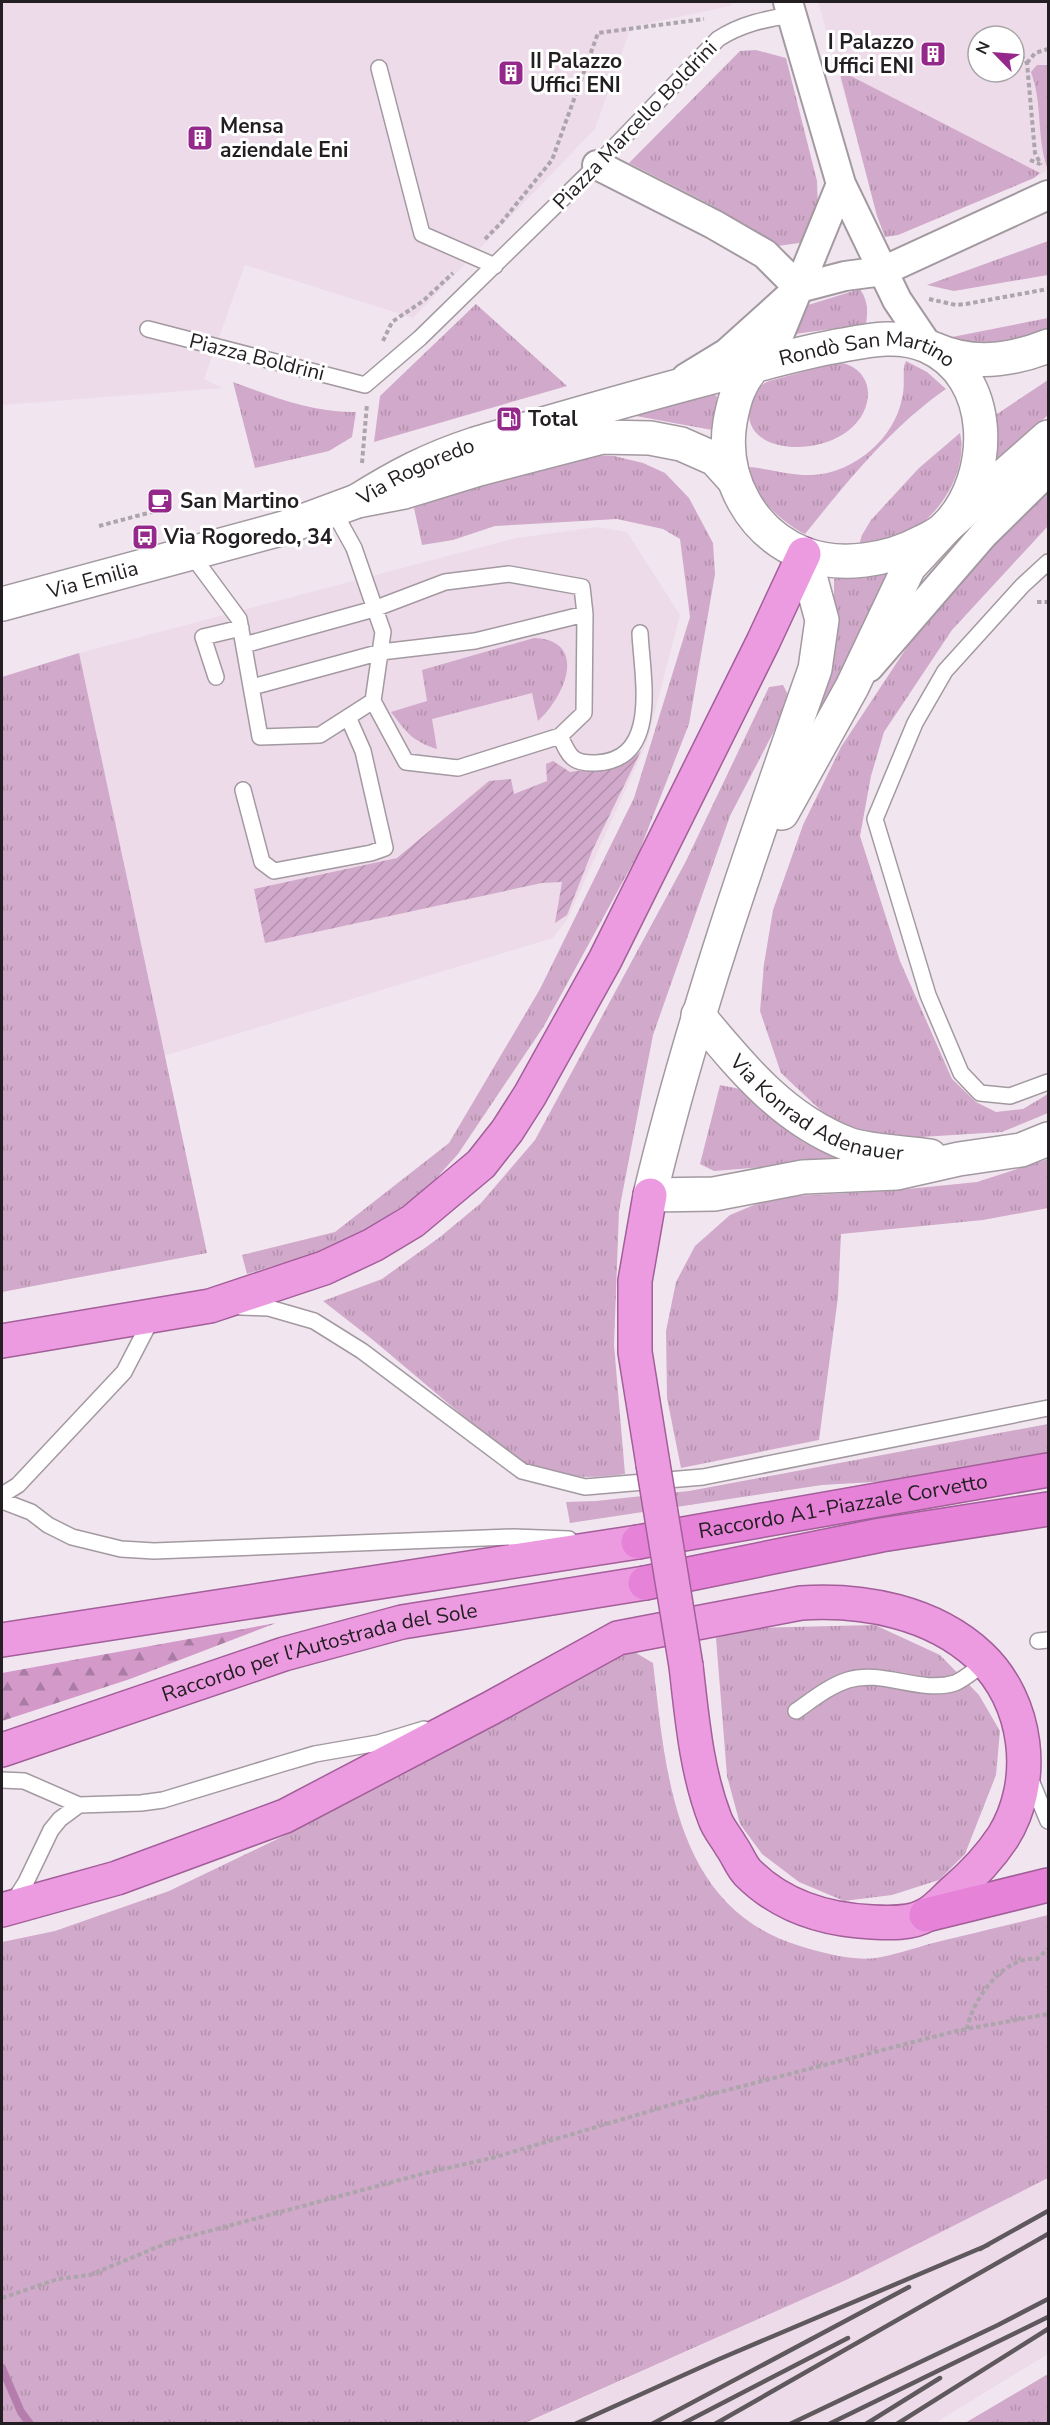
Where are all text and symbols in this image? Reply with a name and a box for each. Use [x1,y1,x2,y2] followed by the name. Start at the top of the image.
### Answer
[966,24,1026,84] north arrow
[823,28,914,80] place label: I Palazzo Uffici ENI
[547,34,723,216] street label: Piazza Marcello Boldrini
[971,38,996,58] text: N
[918,39,948,69] building icon: I Palazzo Uffici ENI
[530,47,622,99] place label: II Palazzo Uffici ENI
[496,58,526,88] building icon: II Palazzo Uffici ENI
[220,112,348,164] place label: Mensa aziendale Eni
[185,123,215,153] building icon: Mensa aziendale Eni
[776,325,962,374] street label: Rondò San Martino
[186,327,328,387] street label: Piazza Boldrini
[494,404,524,434] fuel station icon: Total
[528,405,578,433] place label: Total
[351,431,478,512] street label: Via Rogoredo
[145,486,175,516] cafe icon: San Martino
[180,487,299,515] place label: San Martino
[130,522,160,552] bus stop icon: Via Rogoredo, 34
[163,523,333,551] place label: Via Rogoredo, 34
[43,554,141,605] street label: Via Emilia
[723,1047,905,1167] street label: Via Konrad Adenauer
[696,1467,990,1545] street label: Raccordo A1-Piazzale Corvetto
[158,1596,480,1709] street label: Raccordo per l'Autostrada del Sole

